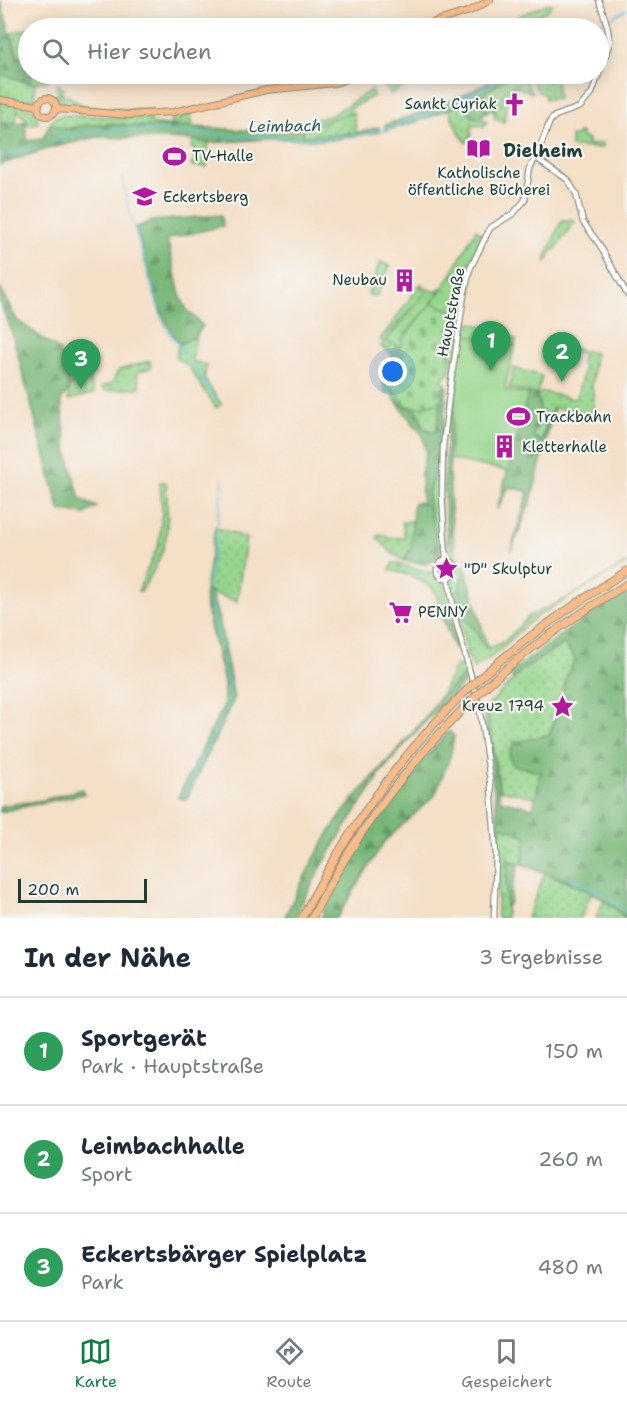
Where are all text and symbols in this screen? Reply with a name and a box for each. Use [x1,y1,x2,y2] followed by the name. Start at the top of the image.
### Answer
[18,18,609,84] search box
[39,35,72,68] icon: search
[87,37,212,66] text: Hier suchen
[502,91,528,117] church icon: Sankt Cyriak
[405,94,497,114] place label: Sankt Cyriak
[248,115,322,137] water label: Leimbach
[466,136,492,162] library icon: Katholische öffentliche Bücherei
[503,139,583,163] district label: Dielheim
[161,143,187,169] sports icon: TV-Halle
[192,146,254,166] place label: TV-Halle
[408,163,550,200] place label: Katholische öffentliche Bücherei
[132,184,158,210] school or university icon: Eckertsberg
[163,187,248,207] place label: Eckertsberg
[433,266,469,358] street label: Hauptstraße
[392,267,418,293] building icon: Neubau
[332,270,387,290] place label: Neubau
[472,322,510,371] pin: 1
[542,332,582,382] pin: 2
[62,340,100,389] pin: 3
[378,357,407,386] your location
[505,404,531,430] sports icon: Trackbahn
[536,407,611,427] place label: Trackbahn
[491,434,517,460] building icon: Kletterhalle
[522,437,607,457] place label: Kletterhalle
[433,556,459,582] place icon: "D" Skulptur
[464,559,552,579] place label: "D" Skulptur
[387,599,413,625] supermarket icon: PENNY
[418,602,468,622] place label: PENNY
[549,693,575,719] place icon: Kreuz 1794
[462,696,544,716] place label: Kreuz 1794
[18,876,147,904] scale bar
[27,879,79,900] text: 200 m
[24,940,191,975] text: In der Nähe
[479,944,603,970] text: 3 Ergebnisse
[81,1024,207,1053] text: Sportgerät
[39,1038,48,1064] text: 1
[545,1038,603,1064] text: 150 m
[81,1053,264,1079] text: Park · Hauptstraße
[81,1132,245,1161] text: Leimbachhalle
[37,1146,51,1172] text: 2
[538,1146,603,1172] text: 260 m
[81,1161,132,1187] text: Sport
[81,1240,367,1269] text: Eckertsbärger Spielplatz
[37,1254,51,1280] text: 3
[538,1254,603,1280] text: 480 m
[81,1269,124,1295] text: Park
[75,1335,117,1392] tab: Karte
[267,1335,312,1392] tab: Route
[461,1335,552,1392] tab: Gespeichert

